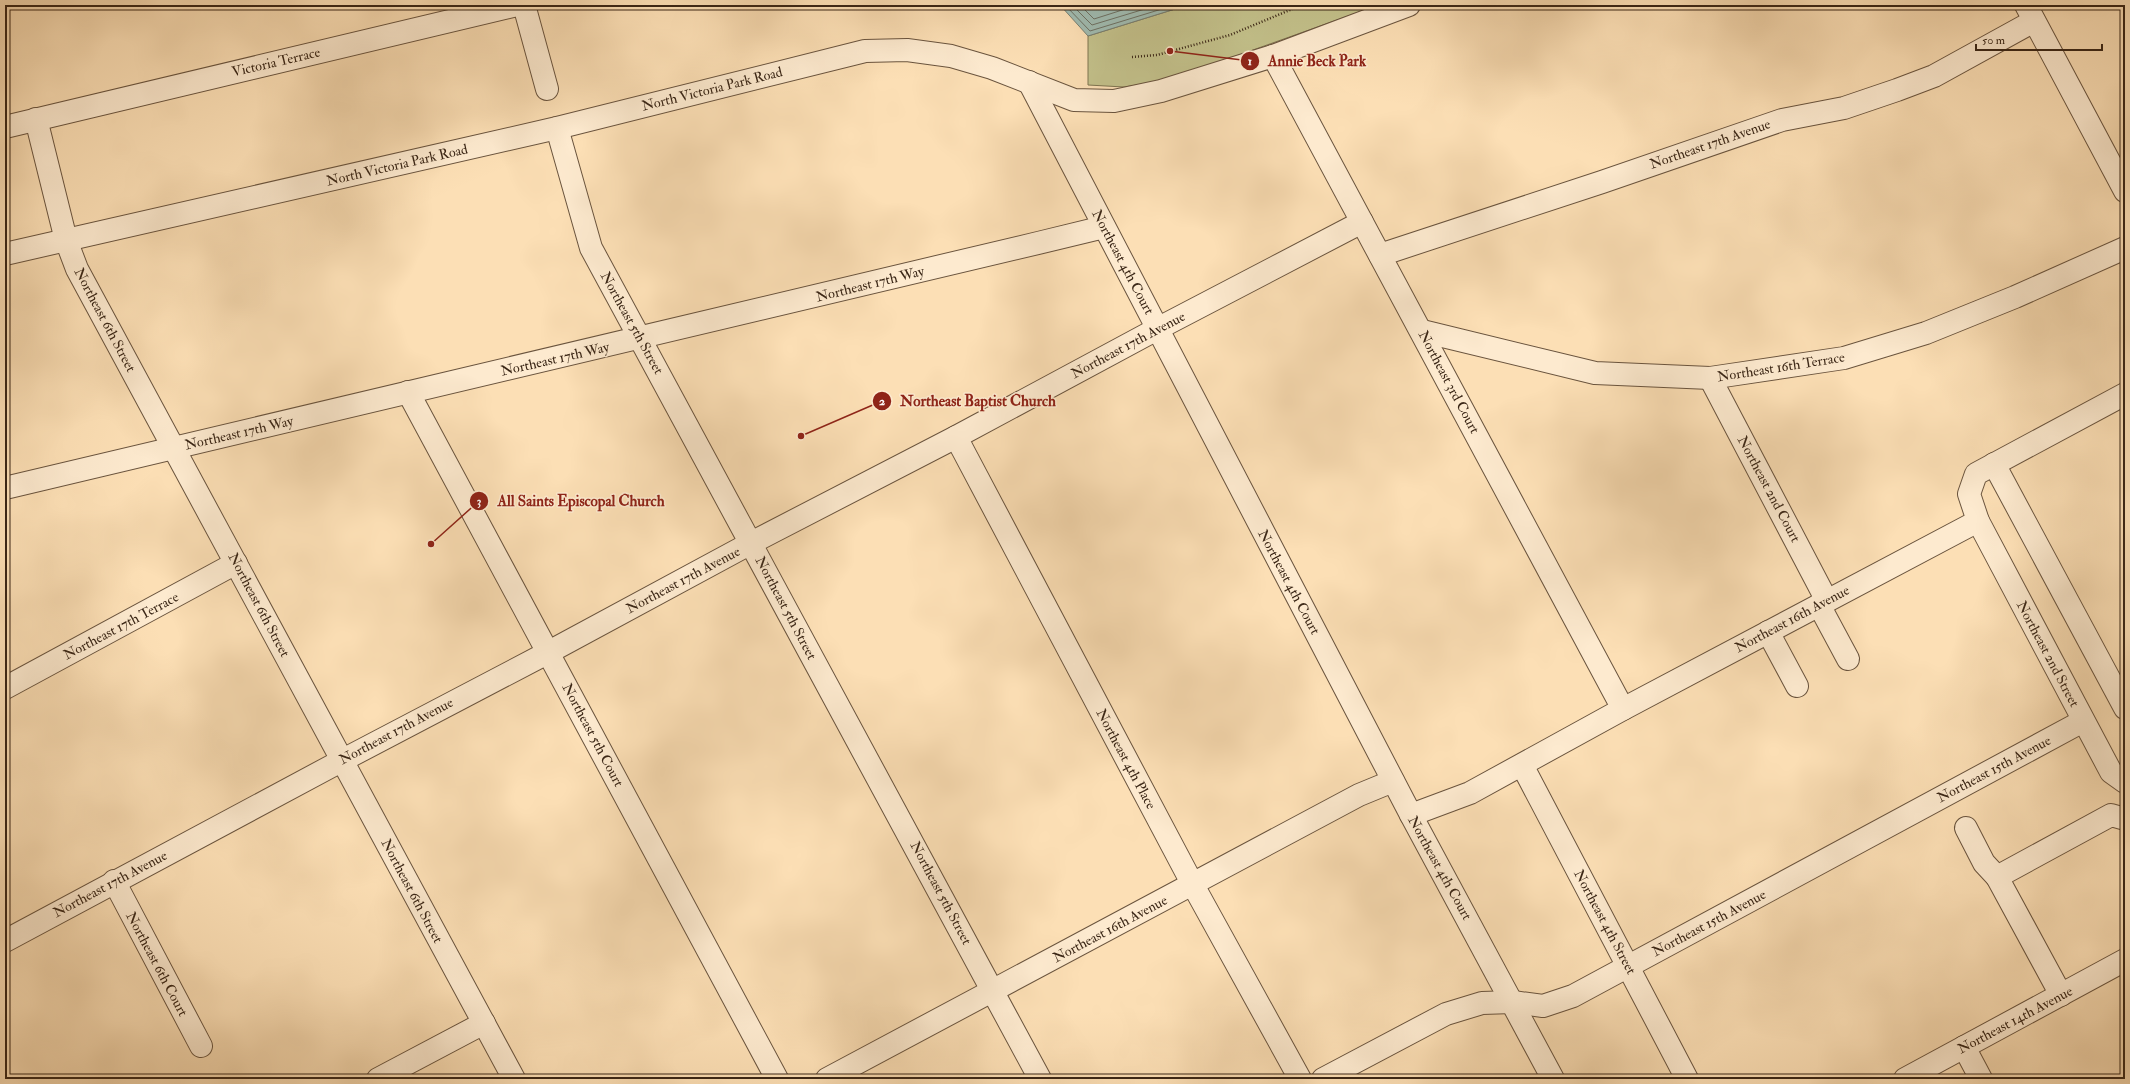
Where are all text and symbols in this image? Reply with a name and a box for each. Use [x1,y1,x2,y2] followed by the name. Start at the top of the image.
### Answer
[1976,26,2102,52] scale bar
[1982,33,2006,48] text: 50 m
[230,44,322,80] street label: Victoria Terrace
[1240,47,1374,74] callout: Annie Beck Park
[1267,52,1367,71] text: Annie Beck Park
[1248,54,1252,69] text: 1
[640,63,784,115] street label: North Victoria Park Road
[1647,115,1773,173] street label: Northeast 17th Avenue
[325,140,470,190] street label: North Victoria Park Road
[1088,207,1158,318] street label: Northeast 4th Court
[814,262,927,307] street label: Northeast 17th Way
[70,265,140,375] street label: Northeast 6th Street
[597,269,667,378] street label: Northeast 5th Street
[1068,308,1188,382] street label: Northeast 17th Avenue
[1415,328,1484,437] street label: Northeast 3rd Court
[499,338,612,381] street label: Northeast 17th Way
[1716,348,1846,385] street label: Northeast 16th Terrace
[872,387,1064,414] callout: Northeast Baptist Church
[899,392,1056,412] text: Northeast Baptist Church
[879,394,885,409] text: 2
[183,412,296,455] street label: Northeast 17th Way
[1734,433,1804,546] street label: Northeast 2nd Court
[469,487,673,514] callout: All Saints Episcopal Church
[496,492,665,512] text: All Saints Episcopal Church
[477,494,482,509] text: 3
[1254,527,1324,638] street label: Northeast 4th Court
[623,543,743,617] street label: Northeast 17th Avenue
[224,550,294,660] street label: Northeast 6th Street
[752,553,821,663] street label: Northeast 5th Street
[1732,582,1852,656] street label: Northeast 16th Avenue
[60,588,182,664] street label: Northeast 17th Terrace
[2013,598,2083,710] street label: Northeast 2nd Street
[559,680,628,790] street label: Northeast 5th Court
[336,694,456,768] street label: Northeast 17th Avenue
[1092,706,1160,812] street label: Northeast 4th Place
[1934,732,2054,806] street label: Northeast 15th Avenue
[1404,813,1476,923] street label: Northeast 4th Court
[377,836,447,946] street label: Northeast 6th Street
[907,838,976,948] street label: Northeast 5th Street
[50,847,170,921] street label: Northeast 17th Avenue
[1570,867,1640,978] street label: Northeast 4th Street
[1649,886,1769,960] street label: Northeast 15th Avenue
[1050,892,1170,966] street label: Northeast 16th Avenue
[122,909,192,1020] street label: Northeast 6th Court
[1955,982,2076,1058] street label: Northeast 14th Avenue

